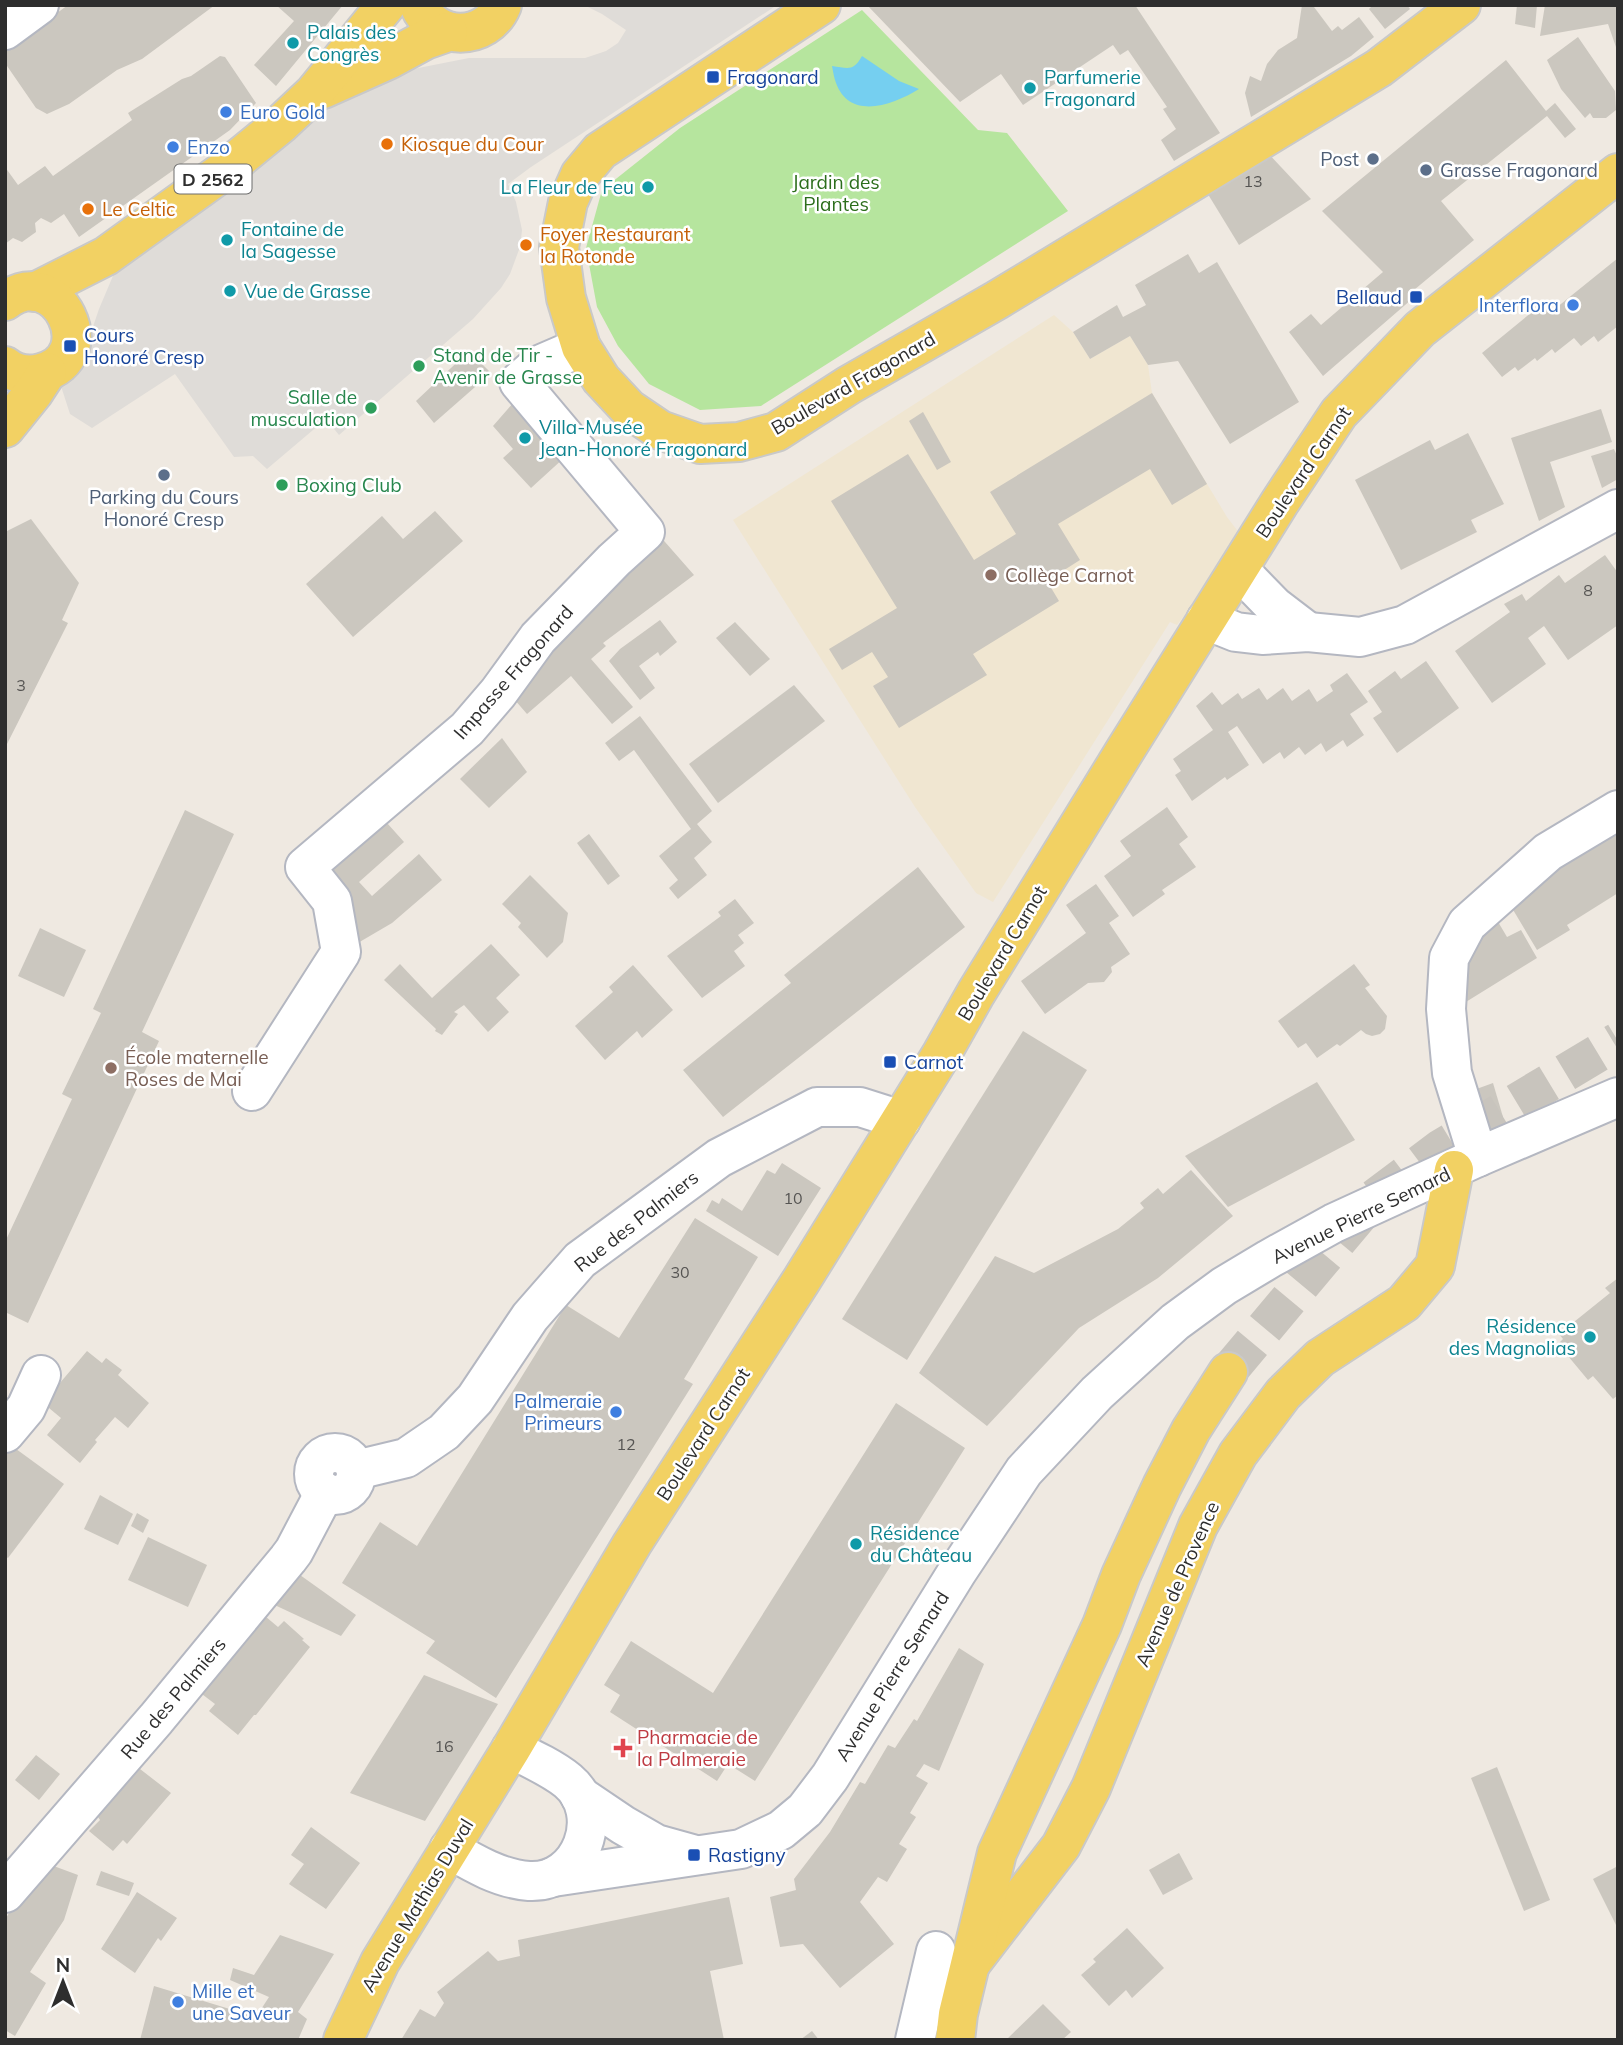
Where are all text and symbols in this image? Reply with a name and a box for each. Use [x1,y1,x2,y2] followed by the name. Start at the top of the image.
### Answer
[307,20,396,66] place label: Palais des Congrès
[285,35,301,51] marker: Palais des Congrès
[727,65,819,89] place label: Fragonard
[1044,65,1141,111] place label: Parfumerie Fragonard
[705,69,721,85] marker: Fragonard
[1022,80,1038,96] marker: Parfumerie Fragonard
[240,100,325,124] place label: Euro Gold
[218,104,234,120] marker: Euro Gold
[401,132,544,156] place label: Kiosque du Cour
[187,135,230,159] place label: Enzo
[379,136,395,152] marker: Kiosque du Cour
[165,139,181,155] marker: Enzo
[1320,147,1359,171] place label: Post
[1365,151,1381,167] marker: Post
[1440,158,1598,182] place label: Grasse Fragonard
[1418,162,1434,178] marker: Grasse Fragonard
[174,164,252,194] road number: D 2562
[792,170,880,216] park label: Jardin des Plantes
[1243,171,1263,191] house number: 13
[501,175,634,199] place label: La Fleur de Feu
[640,179,656,195] marker: La Fleur de Feu
[102,197,175,221] place label: Le Celtic
[80,201,96,217] marker: Le Celtic
[241,217,344,263] place label: Fontaine de la Sagesse
[540,222,691,268] place label: Foyer Restaurant la Rotonde
[219,232,235,248] marker: Fontaine de la Sagesse
[518,237,534,253] marker: Foyer Restaurant la Rotonde
[244,279,371,303] place label: Vue de Grasse
[222,283,238,299] marker: Vue de Grasse
[1336,285,1402,309] place label: Bellaud
[1408,289,1424,305] marker: Bellaud
[1479,293,1559,317] place label: Interflora
[1565,297,1581,313] marker: Interflora
[84,323,204,369] place label: Cours Honoré Cresp
[767,326,939,440] street label: Boulevard Fragonard
[62,338,78,354] marker: Cours Honoré Cresp
[433,343,582,389] place label: Stand de Tir - Avenir de Grasse
[411,358,427,374] marker: Stand de Tir - Avenir de Grasse
[250,385,357,431] place label: Salle de musculation
[363,400,379,416] marker: Salle de musculation
[1250,401,1356,542] street label: Boulevard Carnot
[539,415,747,461] place label: Villa-Musée Jean-Honoré Fragonard
[517,430,533,446] marker: Villa-Musée Jean-Honoré Fragonard
[156,467,172,483] marker: Parking du Cours Honoré Cresp
[296,473,402,497] place label: Boxing Club
[274,477,290,493] marker: Boxing Club
[89,485,239,531] place label: Parking du Cours Honoré Cresp
[1005,563,1134,587] place label: Collège Carnot
[983,567,999,583] marker: Collège Carnot
[1583,580,1593,600] house number: 8
[448,600,578,744] street label: Impasse Fragonard
[16,675,26,695] house number: 3
[952,881,1052,1025] street label: Boulevard Carnot
[125,1045,269,1091] place label: École maternelle Roses de Mai
[904,1050,964,1074] place label: Carnot
[882,1054,898,1070] marker: Carnot
[103,1060,119,1076] marker: École maternelle Roses de Mai
[1268,1161,1454,1269] street label: Avenue Pierre Semard
[569,1165,703,1277] street label: Rue des Palmiers
[783,1188,803,1208] house number: 10
[670,1262,690,1282] house number: 30
[1449,1314,1576,1360] place label: Résidence des Magnolias
[1582,1329,1598,1345] marker: Résidence des Magnolias
[651,1363,755,1505] street label: Boulevard Carnot
[514,1389,602,1435] place label: Palmeraie Primeurs
[608,1404,624,1420] marker: Palmeraie Primeurs
[616,1434,636,1454] house number: 12
[1130,1498,1224,1670] street label: Avenue de Provence
[870,1521,972,1567] place label: Résidence du Château
[848,1536,864,1552] marker: Résidence du Château
[830,1587,954,1765] street label: Avenue Pierre Semard
[115,1632,231,1764] street label: Rue des Palmiers
[637,1725,758,1771] place label: Pharmacie de la Palmeraie
[434,1736,454,1756] house number: 16
[615,1740,631,1756] marker: Pharmacie de la Palmeraie
[356,1814,478,1996] street label: Avenue Mathias Duval
[708,1843,786,1867] place label: Rastigny
[686,1847,702,1863] marker: Rastigny
[28,1947,98,2017] north arrow
[56,1953,70,1977] text: N
[192,1979,291,2025] place label: Mille et une Saveur
[170,1994,186,2010] marker: Mille et une Saveur

